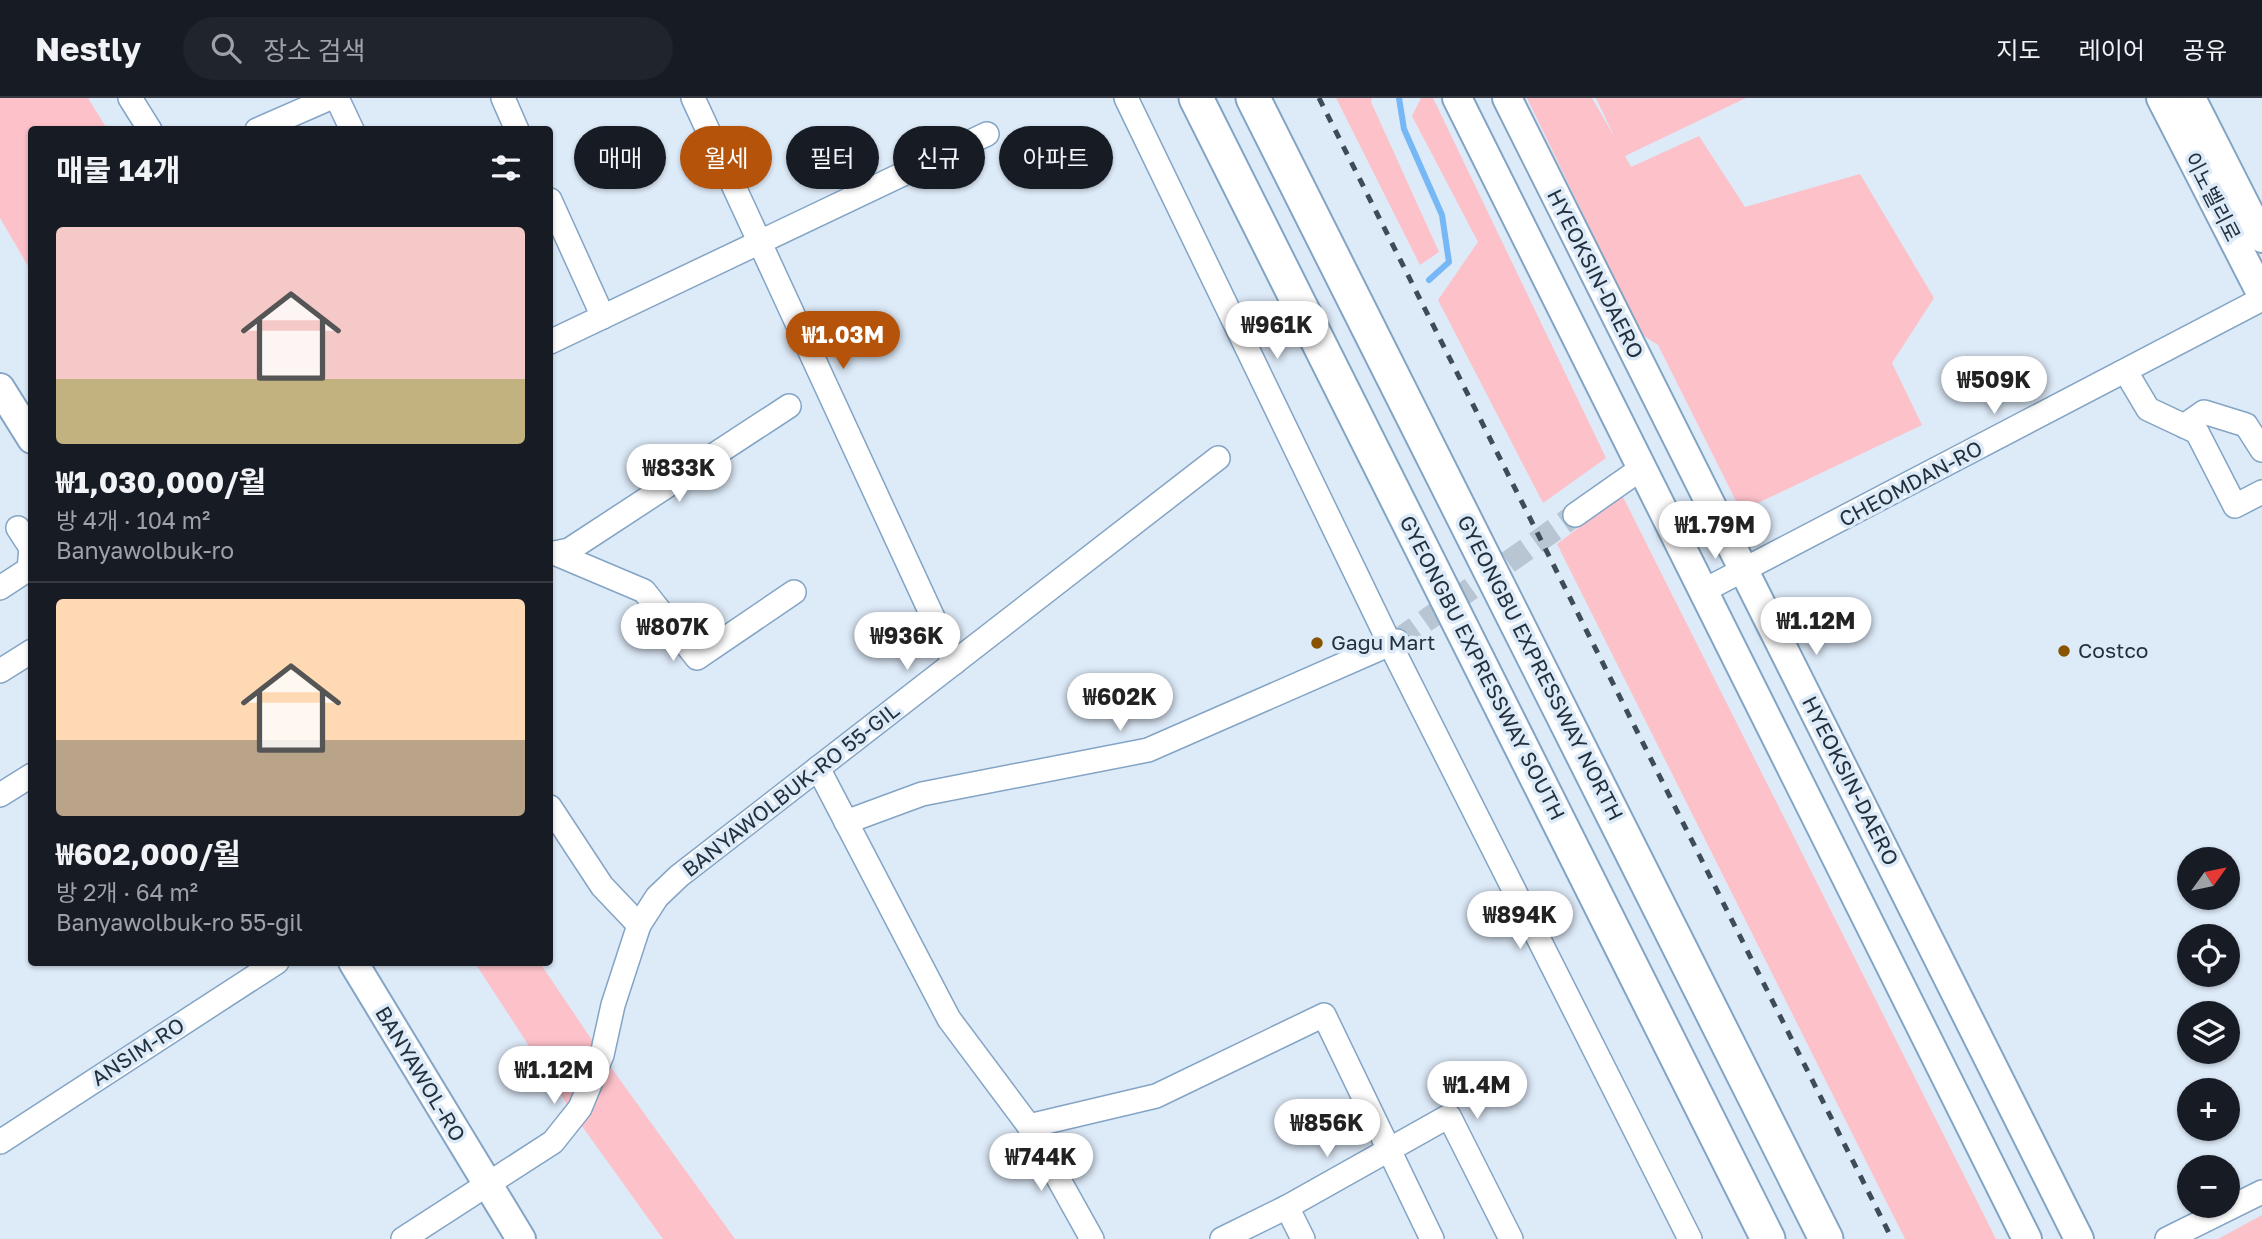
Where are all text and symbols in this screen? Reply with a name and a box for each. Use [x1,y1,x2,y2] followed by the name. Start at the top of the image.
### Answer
[183,17,673,80] search box
[35,29,141,68] text: Nestly
[207,29,245,67] icon: search
[263,35,365,66] text: 장소 검색
[1996,35,2041,64] text: 지도
[2079,35,2145,64] text: 레이어
[2183,35,2227,64] text: 공유
[574,126,666,189] chip: 매매
[680,126,772,189] chip: 월세
[786,126,879,189] chip: 필터
[893,126,985,189] chip: 신규
[999,126,1113,189] chip: 아파트
[2179,148,2246,245] street label: 이노벨리로
[487,149,525,187] icon: filters
[56,152,181,188] text: 매물 14개
[1542,184,1650,363] street label: HYEOKSIN-DAERO
[228,273,354,399] icon: home
[1228,302,1326,361] pin: ₩961K
[1241,310,1313,338] text: ₩961K
[786,312,900,371] pin: ₩1.03M
[802,320,884,348] text: ₩1.03M
[1945,356,2043,416] pin: ₩509K
[1957,365,2031,393] text: ₩509K
[1834,434,1987,532] street label: CHEOMDAN-RO
[630,444,728,504] pin: ₩833K
[642,453,716,481] text: ₩833K
[56,464,266,500] text: ₩1,030,000/월
[1658,502,1772,561] pin: ₩1.79M
[56,506,210,534] text: 방 4개 · 104 m²
[1452,510,1630,825] street label: GYEONGBU EXPRESSWAY NORTH
[1675,510,1755,538] text: ₩1.79M
[1395,511,1571,824] street label: GYEONGBU EXPRESSWAY SOUTH
[56,536,234,564] text: Banyawolbuk-ro
[1759,598,1873,657] pin: ₩1.12M
[624,603,722,663] pin: ₩807K
[1776,606,1856,634] text: ₩1.12M
[637,612,709,640] text: ₩807K
[858,612,956,672] pin: ₩936K
[870,621,944,649] text: ₩936K
[1331,629,1435,655] place label: Gagu Mart
[1309,635,1325,651] marker: Gagu Mart
[2078,637,2148,663] place label: Costco
[2056,643,2072,659] marker: Costco
[228,645,354,771] icon: home
[1071,674,1169,733] pin: ₩602K
[1083,682,1157,710] text: ₩602K
[1797,691,1905,870] street label: HYEOKSIN-DAERO
[677,696,904,882] street label: BANYAWOLBUK-RO 55-GIL
[56,836,241,872] text: ₩602,000/월
[2177,847,2240,910] north arrow
[2177,847,2240,1218] map controls
[56,878,198,906] text: 방 2개 · 64 m²
[1471,892,1569,951] pin: ₩894K
[1483,900,1557,928] text: ₩894K
[56,908,303,936] text: Banyawolbuk-ro 55-gil
[2177,924,2240,987] button: locate
[370,1001,471,1146] street label: BANYAWOL-RO
[2177,1001,2240,1064] button: layers
[86,1011,189,1091] street label: ANSIM-RO
[497,1046,611,1106] pin: ₩1.12M
[514,1055,594,1083] text: ₩1.12M
[1428,1062,1526,1121] pin: ₩1.4M
[1443,1070,1511,1098] text: ₩1.4M
[2177,1078,2240,1141] button: +
[1278,1100,1376,1159] pin: ₩856K
[1290,1108,1364,1136] text: ₩856K
[992,1134,1090,1193] pin: ₩744K
[1005,1142,1077,1170] text: ₩744K
[2177,1155,2240,1218] button: −

